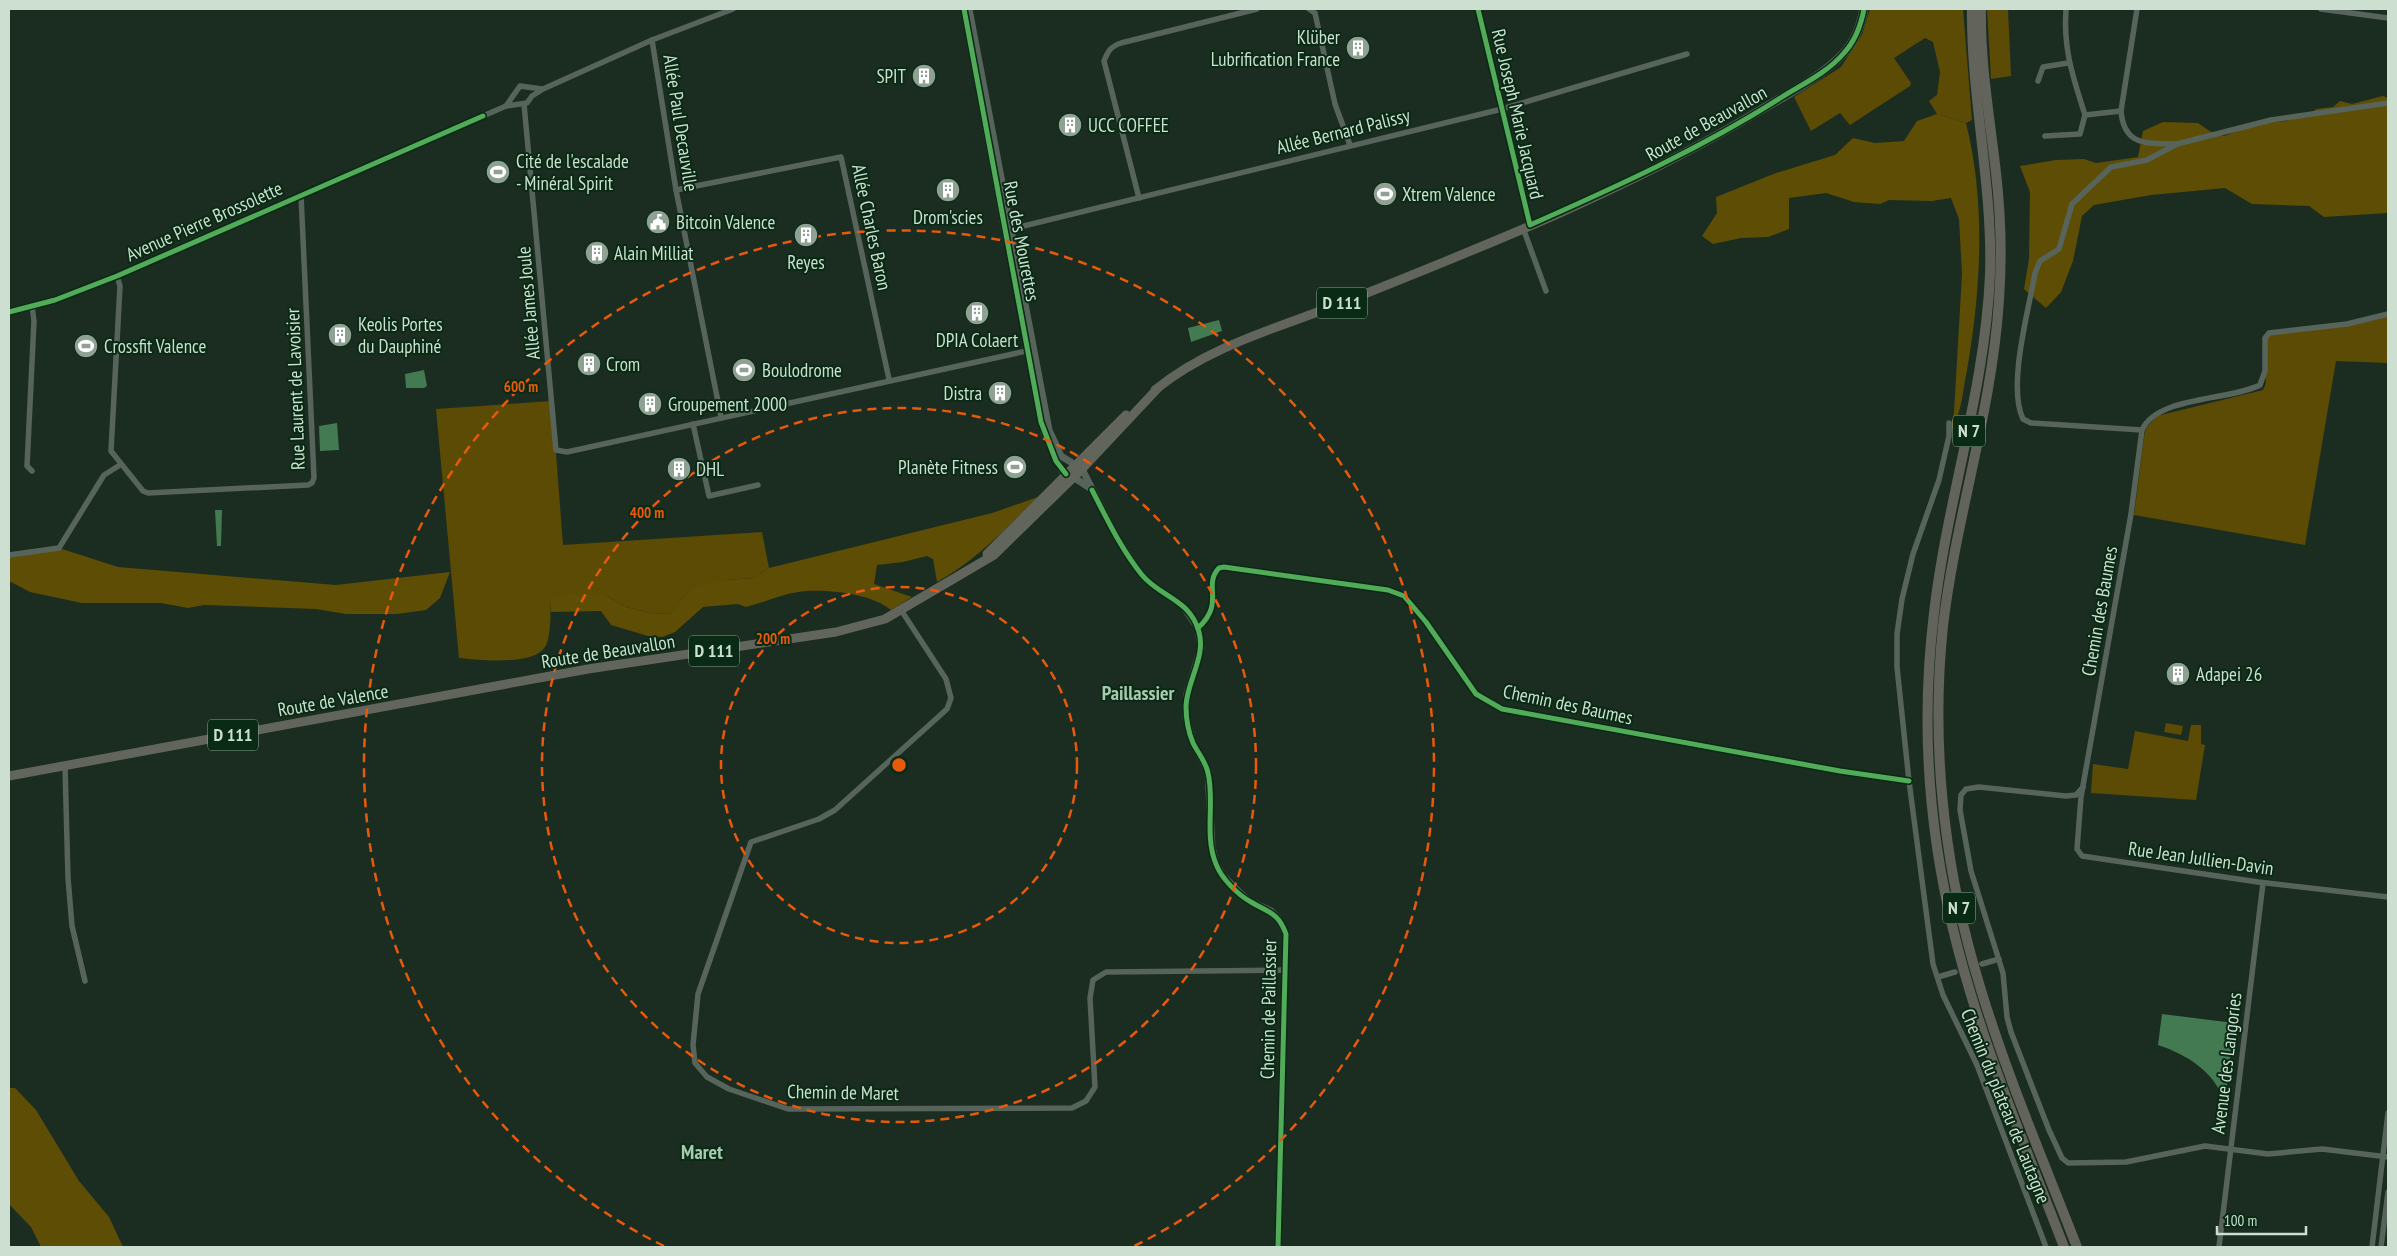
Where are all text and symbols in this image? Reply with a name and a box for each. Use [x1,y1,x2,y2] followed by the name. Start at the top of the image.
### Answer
[1211,25,1341,71] place label: Klüber Lubrification France
[1487,27,1549,201] street label: Rue Joseph Marie Jacquard
[1345,35,1371,61] building icon: Klüber Lubrification France
[658,53,704,193] street label: Allée Paul Decauville
[911,63,937,89] building icon: SPIT
[876,64,907,88] place label: SPIT
[1641,80,1771,166] street label: Route de Beauvallon
[1274,103,1413,159] street label: Allée Bernard Palissy
[1057,112,1083,138] building icon: UCC COFFEE
[1088,113,1169,137] place label: UCC COFFEE
[516,149,629,195] place label: Cité de l'escalade - Minéral Spirit
[485,159,511,185] sports icon: Cité de l'escalade - Minéral Spirit
[847,162,897,292] street label: Allée Charles Baron
[122,176,286,266] street label: Avenue Pierre Brossolette
[935,177,961,203] building icon: Drom'scies
[999,179,1045,303] street label: Rue des Mourettes
[1372,181,1398,207] sports icon: Xtrem Valence
[1402,182,1496,206] place label: Xtrem Valence
[913,205,983,229] place label: Drom'scies
[645,209,671,235] public building icon: Bitcoin Valence
[676,210,776,234] place label: Bitcoin Valence
[793,222,819,248] building icon: Reyes
[584,240,610,266] building icon: Alain Milliat
[614,241,694,265] place label: Alain Milliat
[511,245,545,361] street label: Allée James Joule
[787,250,825,274] place label: Reyes
[1317,288,1367,318] road number: D 111
[964,300,990,326] building icon: DPIA Colaert
[280,307,310,470] street label: Rue Laurent de Lavoisier
[358,312,443,358] place label: Keolis Portes du Dauphiné
[327,322,353,348] building icon: Keolis Portes du Dauphiné
[936,328,1019,352] place label: DPIA Colaert
[73,333,99,359] sports icon: Crossfit Valence
[104,334,206,358] place label: Crossfit Valence
[576,351,602,377] building icon: Crom
[606,352,640,376] place label: Crom
[731,357,757,383] sports icon: Boulodrome
[762,358,842,382] place label: Boulodrome
[504,377,538,396] text: 600 m
[987,380,1013,406] building icon: Distra
[943,381,982,405] place label: Distra
[637,391,663,417] building icon: Groupement 2000
[668,392,787,416] place label: Groupement 2000
[1953,416,1985,446] road number: N 7
[1002,454,1028,480] sports icon: Planète Fitness
[898,455,998,479] place label: Planète Fitness
[666,456,692,482] building icon: DHL
[696,457,724,481] place label: DHL
[630,503,664,522] text: 400 m
[2076,544,2122,678] street label: Chemin des Baumes
[540,629,676,673] street label: Route de Beauvallon
[756,629,790,648] text: 200 m
[689,636,739,666] road number: D 111
[2165,661,2191,687] building icon: Adapei 26
[2196,662,2262,686] place label: Adapei 26
[276,678,390,722] street label: Route de Valence
[1501,679,1635,729] street label: Chemin des Baumes
[1102,680,1175,706] district label: Paillassier
[208,720,258,750] road number: D 111
[890,756,908,774] centre of rings
[2127,836,2275,880] street label: Rue Jean Jullien-Davin
[1943,892,1975,924] road number: N 7
[1255,938,1281,1079] street label: Chemin de Paillassier
[2205,991,2247,1135] street label: Avenue des Langories
[1956,1005,2056,1207] street label: Chemin du plateau de Lautagne
[787,1079,900,1105] street label: Chemin de Maret
[681,1139,723,1165] district label: Maret
[2217,1204,2306,1236] scale bar
[2224,1211,2257,1230] text: 100 m

